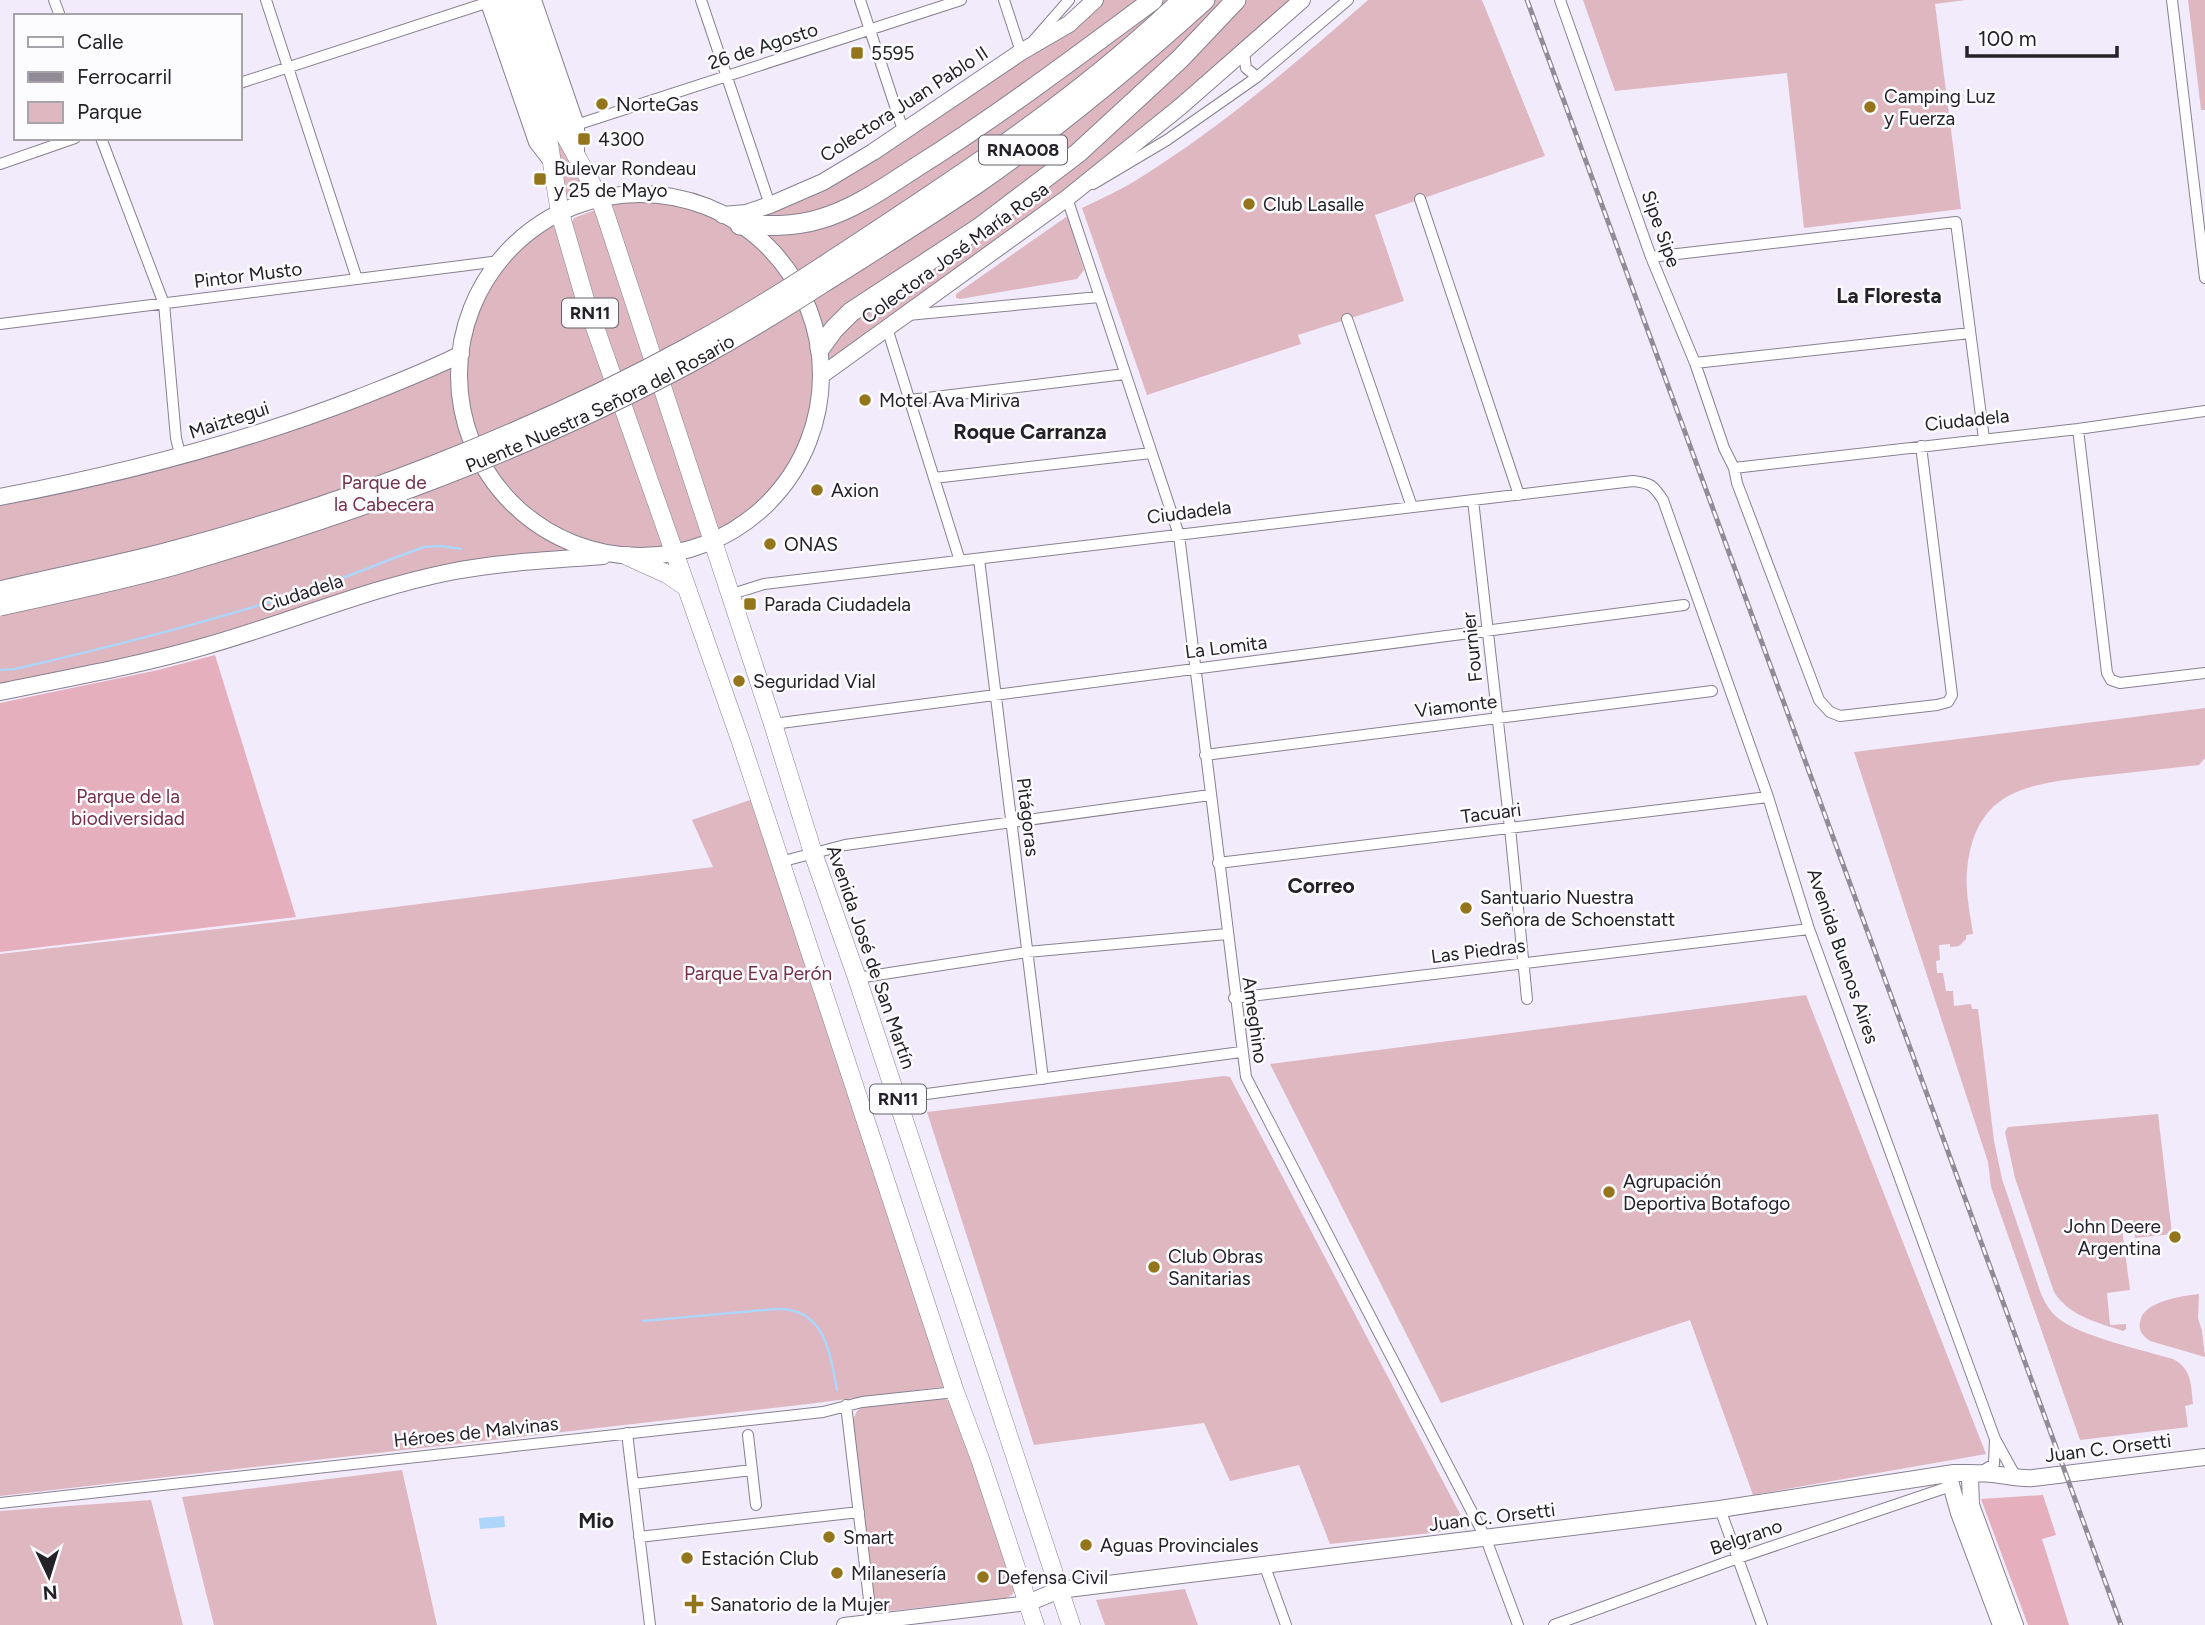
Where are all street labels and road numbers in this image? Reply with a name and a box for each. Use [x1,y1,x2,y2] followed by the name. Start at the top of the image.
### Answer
[705,17,821,75] street label: 26 de Agosto
[816,41,992,167] street label: Colectora Juan Pablo II
[979,135,1067,164] road number: RNA008
[857,177,1053,329] street label: Colectora José María Rosa
[1637,187,1685,271] street label: Sipe Sipe
[193,257,303,293] street label: Pintor Musto
[562,298,618,328] road number: RN11
[462,329,738,477] street label: Puente Nuestra Señora del Rosario
[186,396,272,444] street label: Maiztegui
[1924,404,2010,436] street label: Ciudadela
[1145,495,1233,529] street label: Ciudadela
[258,569,346,617] street label: Ciudadela
[1457,610,1487,683] street label: Fournier
[1184,631,1268,663] street label: La Lomita
[1414,690,1498,722] street label: Viamonte
[1012,776,1044,858] street label: Pitágoras
[1460,798,1522,828] street label: Tacuari
[822,842,920,1072] street label: Avenida José de San Martín
[1802,865,1884,1047] street label: Avenida Buenos Aires
[1429,934,1527,968] street label: Las Piedras
[1238,975,1272,1065] street label: Ameghino
[870,1084,926,1114] road number: RN11
[392,1412,560,1452] street label: Héroes de Malvinas
[2044,1429,2172,1467] street label: Juan C. Orsetti
[1428,1498,1556,1536] street label: Juan C. Orsetti
[1707,1514,1785,1560] street label: Belgrano

